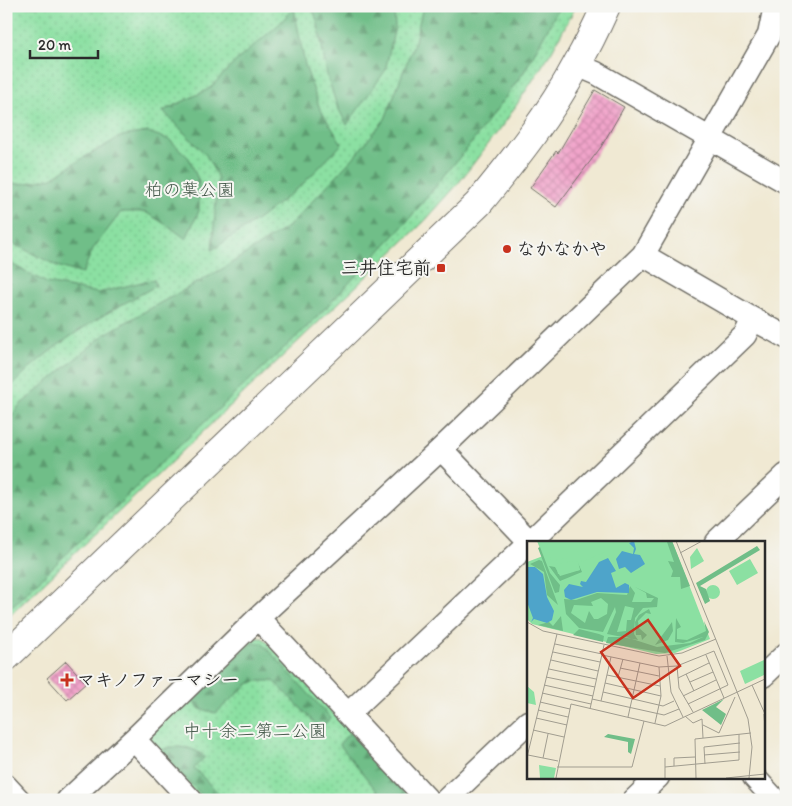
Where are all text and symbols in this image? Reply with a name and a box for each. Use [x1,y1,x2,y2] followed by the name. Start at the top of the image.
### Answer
[30,28,98,60] scale bar
[38,36,72,54] text: 20 m
[145,179,235,201] park label: 柏の葉公園
[517,238,607,260] place label: なかなかや
[501,243,513,255] marker: なかなかや
[341,257,431,279] place label: 三井住宅前
[435,262,447,274] marker: 三井住宅前
[527,541,764,778] inset map
[77,669,239,691] place label: マキノファーマシー
[61,674,73,686] marker: マキノファーマシー
[183,720,327,742] park label: 中十余二第二公園

